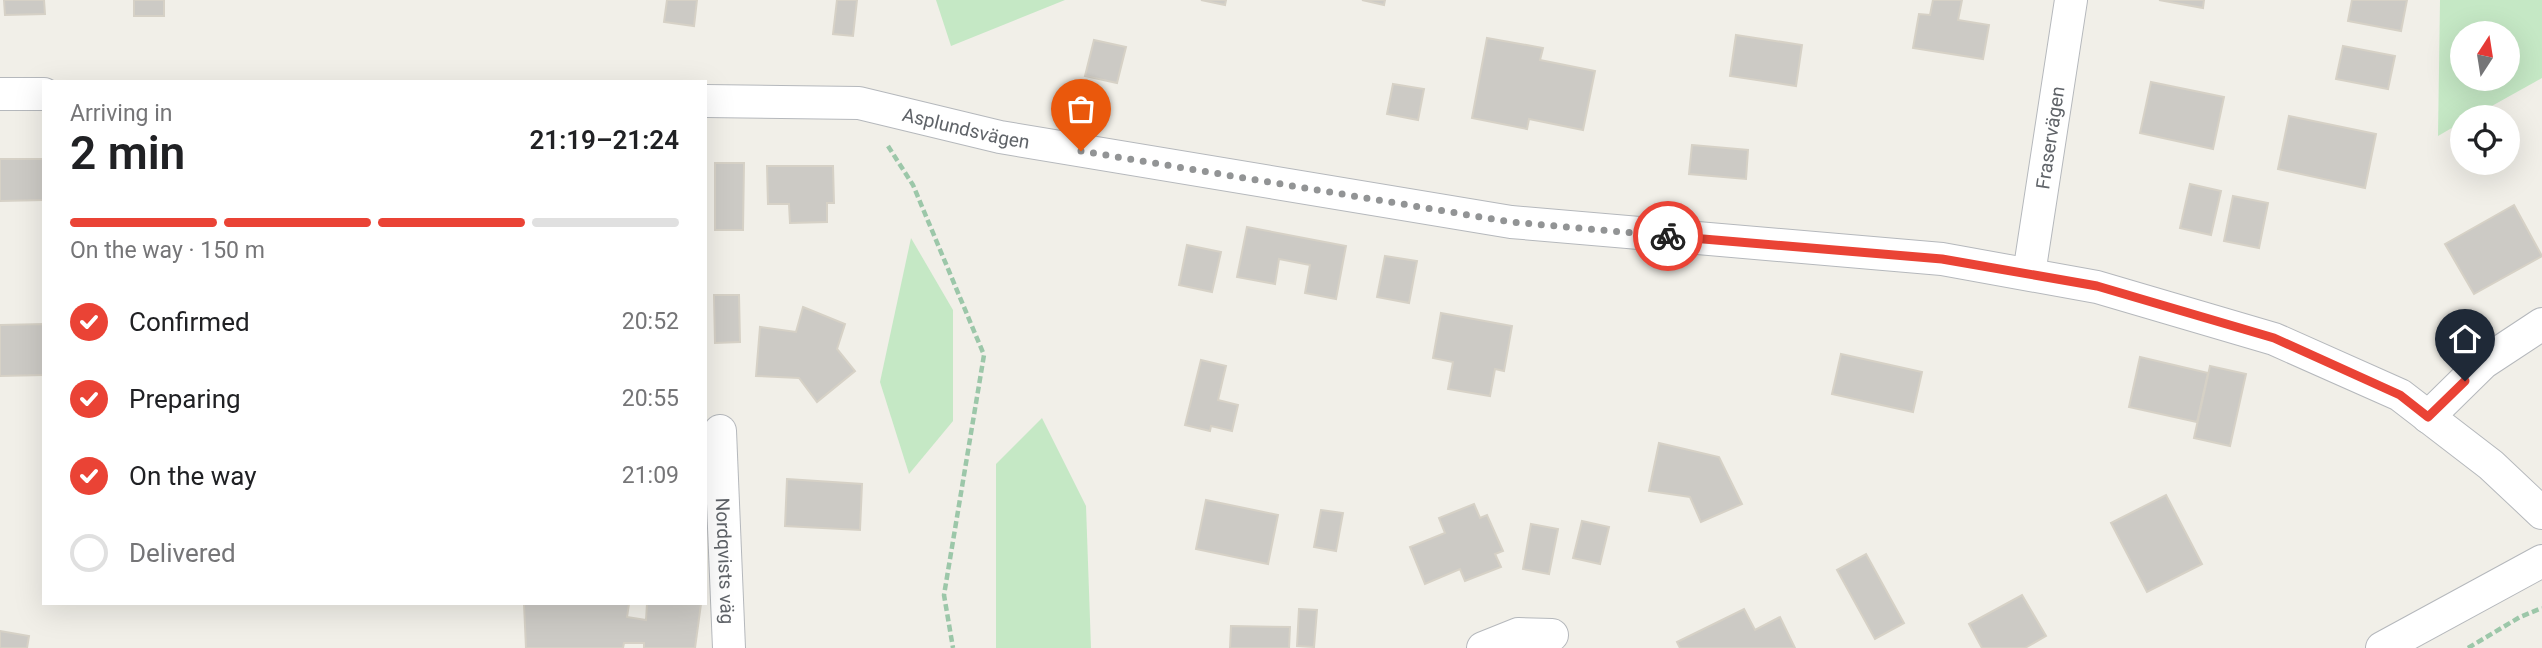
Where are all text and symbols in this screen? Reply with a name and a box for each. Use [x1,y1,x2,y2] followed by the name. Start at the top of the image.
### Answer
[2450,21,2520,91] north arrow
[2450,21,2520,175] map controls
[1051,79,1111,151] pin
[2031,85,2070,191] street label: Fraservägen
[1062,90,1100,128] icon: bag
[70,100,173,127] text: Arriving in
[900,103,1031,154] street label: Asplundsvägen
[2450,105,2520,175] button: locate
[529,125,679,155] text: 21:19–21:24
[70,126,185,180] text: 2 min
[1633,201,1703,271] courier
[1649,217,1687,255] icon: bike
[70,237,265,264] text: On the way · 150 m
[70,303,108,341] icon: check
[129,307,250,337] text: Confirmed
[622,308,679,335] text: 20:52
[2435,309,2495,381] pin
[2446,320,2484,358] icon: home
[70,380,108,418] icon: check
[129,384,241,414] text: Preparing
[622,385,679,412] text: 20:55
[70,457,108,495] icon: check
[129,461,257,491] text: On the way
[622,462,679,489] text: 21:09
[711,497,739,625] street label: Nordqvists väg
[129,538,236,568] text: Delivered

